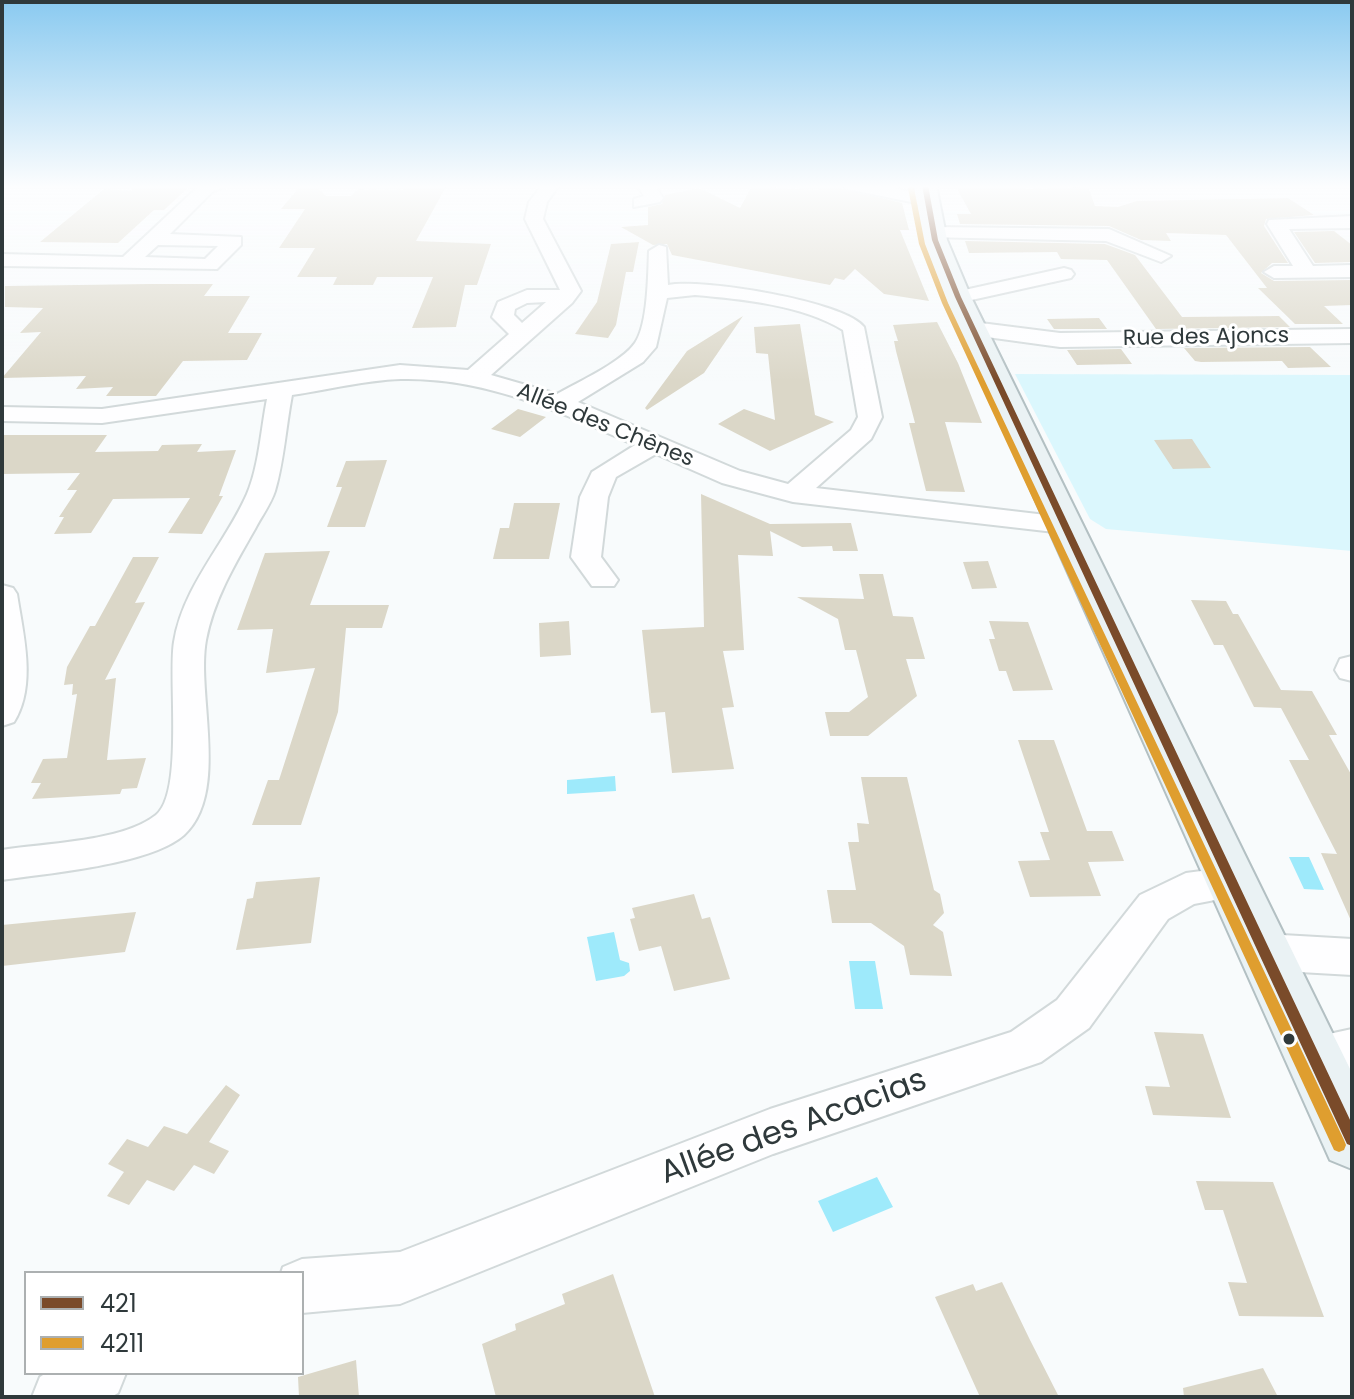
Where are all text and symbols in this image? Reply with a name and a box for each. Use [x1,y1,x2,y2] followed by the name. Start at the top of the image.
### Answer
[1123,323,1289,353] street label: Rue des Ajoncs
[513,378,697,474] street label: Allée des Chênes
[1281,1031,1297,1047] unlabelled marker
[656,1062,932,1194] street label: Allée des Acacias
[24,1271,304,1375] legend
[100,1287,137,1320] text: 421
[100,1327,144,1360] text: 4211

